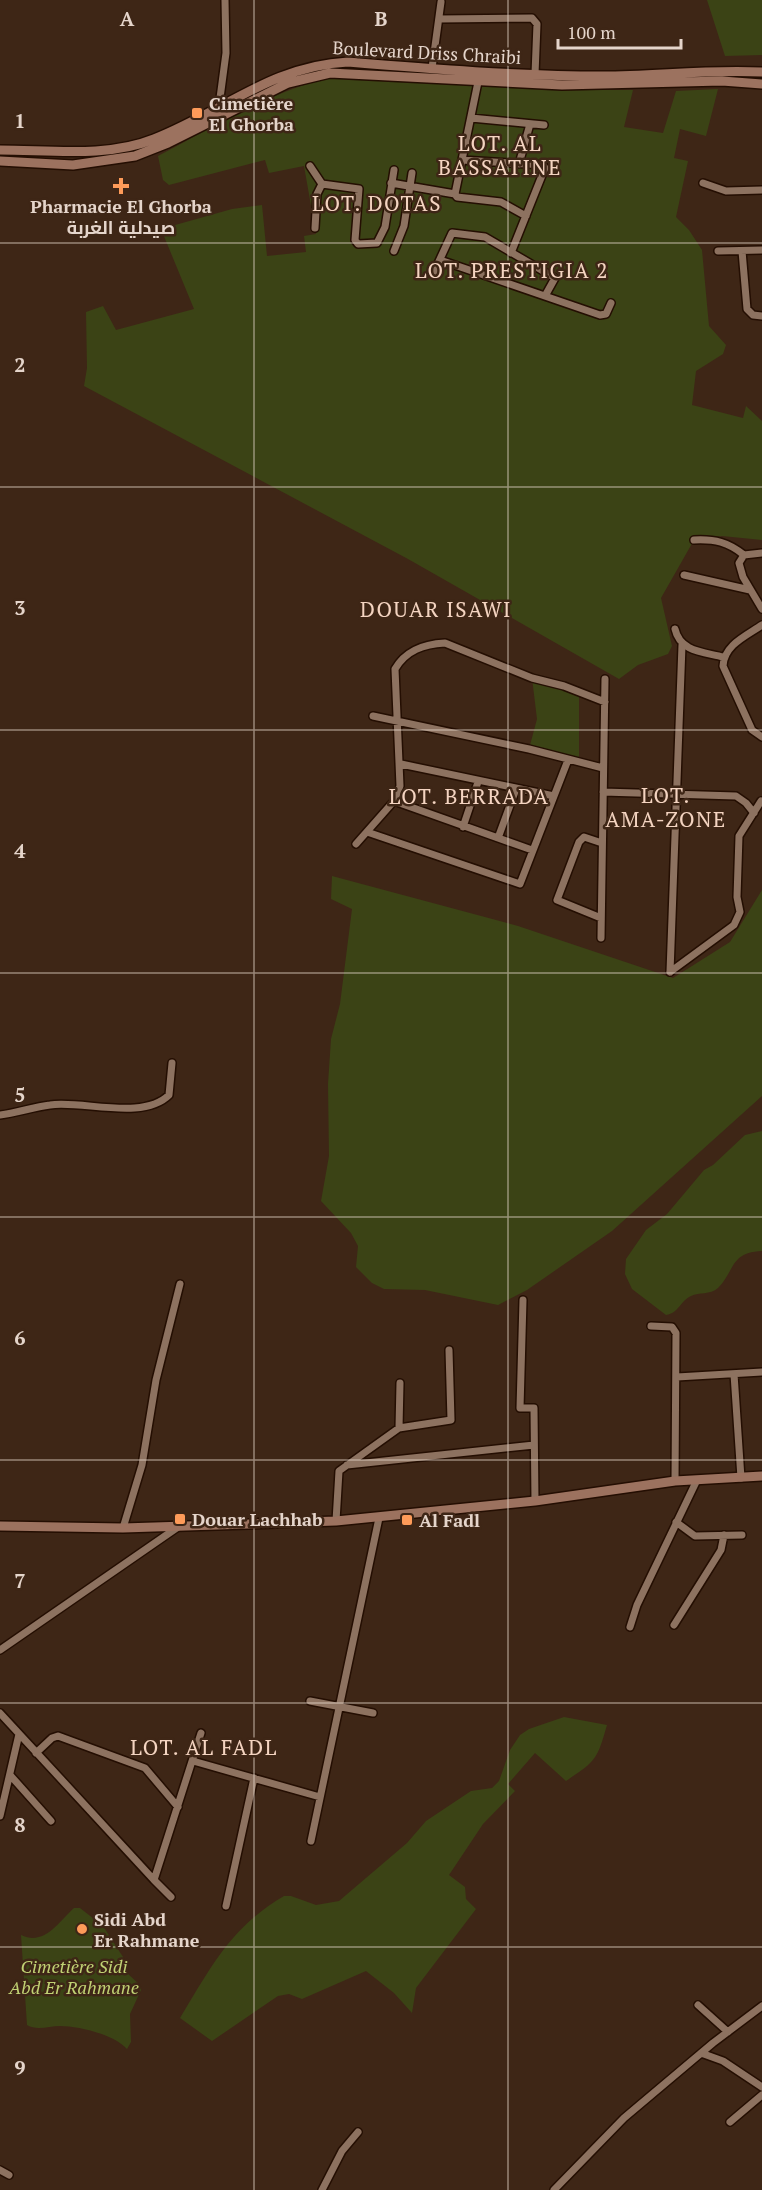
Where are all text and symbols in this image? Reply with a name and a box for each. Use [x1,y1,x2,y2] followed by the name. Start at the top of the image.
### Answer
[120,5,135,32] text: A
[375,5,388,32] text: B
[558,12,681,50] scale bar
[567,20,616,44] text: 100 m
[332,35,522,69] street label: Boulevard Driss Chraibi
[209,91,294,136] place label: Cimetière El Ghorba
[190,106,204,120] marker: Cimetière El Ghorba
[14,107,26,134] text: 1
[438,129,562,181] district label: LOT. AL BASSATINE
[114,179,128,193] marker: Pharmacie El Ghorba صيدلية الغربة
[312,189,442,217] district label: LOT. DOTAS
[30,194,212,239] place label: Pharmacie El Ghorba صيدلية الغربة
[415,256,609,284] district label: LOT. PRESTIGIA 2
[14,351,26,378] text: 2
[14,594,26,621] text: 3
[360,595,512,623] district label: DOUAR ISAWI
[605,781,727,833] district label: LOT. AMA-ZONE
[389,782,549,810] district label: LOT. BERRADA
[14,837,26,864] text: 4
[14,1081,26,1108] text: 5
[14,1324,26,1351] text: 6
[192,1507,323,1531] place label: Douar Lachhab
[419,1508,480,1532] place label: Al Fadl
[173,1512,187,1526] marker: Douar Lachhab
[400,1513,414,1527] marker: Al Fadl
[14,1567,26,1594] text: 7
[130,1733,278,1761] district label: LOT. AL FADL
[14,1811,26,1838] text: 8
[94,1907,200,1952] place label: Sidi Abd Er Rahmane
[75,1922,89,1936] marker: Sidi Abd Er Rahmane
[8,1954,139,1999] park label: Cimetière Sidi Abd Er Rahmane
[14,2054,26,2081] text: 9

